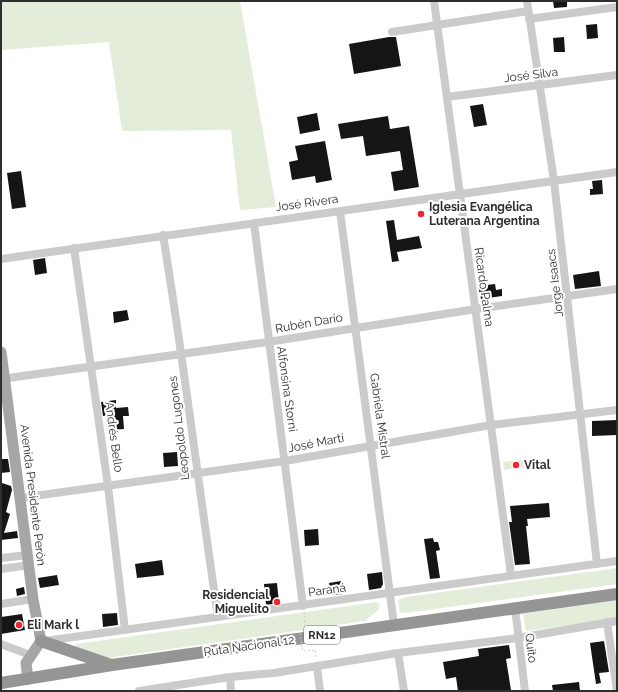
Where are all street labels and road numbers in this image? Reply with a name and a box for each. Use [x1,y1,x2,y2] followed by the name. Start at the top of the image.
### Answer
[503,65,559,85] street label: José Silva
[275,192,339,214] street label: José Rivera
[472,246,496,328] street label: Ricardo Palma
[544,248,566,318] street label: Jorge Isaacs
[274,310,344,336] street label: Rubén Darío
[274,345,300,433] street label: Alfonsina Storni
[367,372,393,460] street label: Gabriela Mistral
[166,375,192,481] street label: Leopoldo Lugones
[102,401,126,473] street label: Andrés Bello
[17,423,49,567] street label: Avenida Presidente Perón
[287,431,345,455] street label: José Martí
[307,580,347,600] street label: Paraná
[304,626,340,644] road number: RN12
[522,632,540,664] street label: Quito
[203,633,295,659] street label: Ruta Nacional 12

